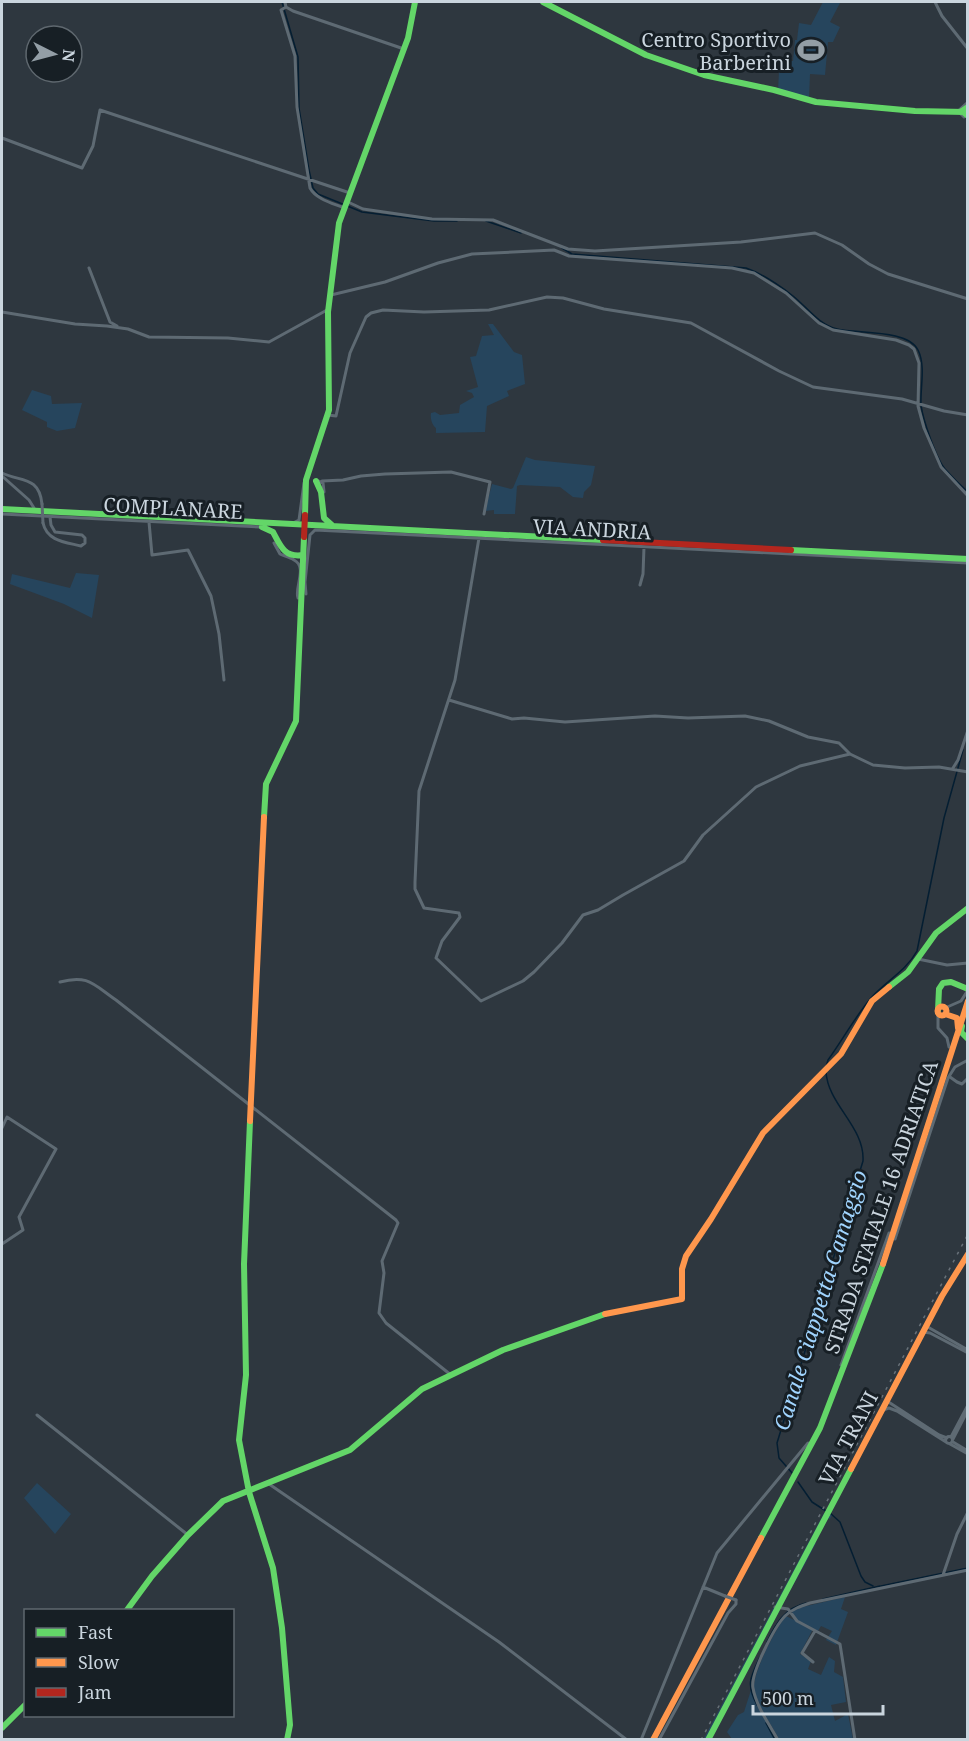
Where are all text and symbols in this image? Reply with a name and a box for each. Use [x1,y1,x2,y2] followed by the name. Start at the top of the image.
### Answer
[24,24,84,84] north arrow
[641,26,792,76] place label: Centro Sportivo Barberini
[796,35,826,65] sports icon: Centro Sportivo Barberini
[57,48,81,63] text: N
[103,491,243,525] street label: COMPLANARE
[532,512,653,546] street label: VIA ANDRIA
[818,1056,944,1357] street label: STRADA STATALE 16 ADRIATICA
[767,1166,873,1434] water label: Canale Ciappetta-Camaggio
[812,1387,884,1489] street label: VIA TRANI
[24,1609,234,1717] legend
[78,1620,113,1644] text: Fast
[78,1650,120,1674] text: Slow
[753,1678,884,1716] scale bar
[77,1680,112,1704] text: Jam
[762,1686,814,1710] text: 500 m

